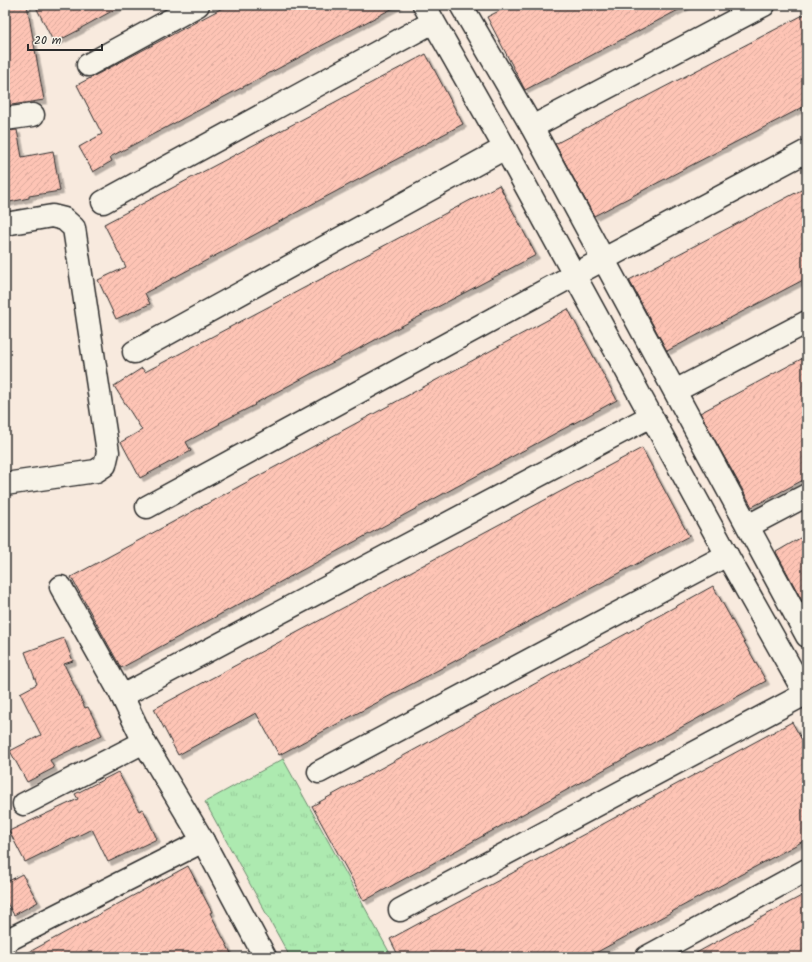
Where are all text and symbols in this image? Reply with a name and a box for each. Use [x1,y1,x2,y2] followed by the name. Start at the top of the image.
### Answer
[28,26,102,52] scale bar
[34,31,62,50] text: 20 m

